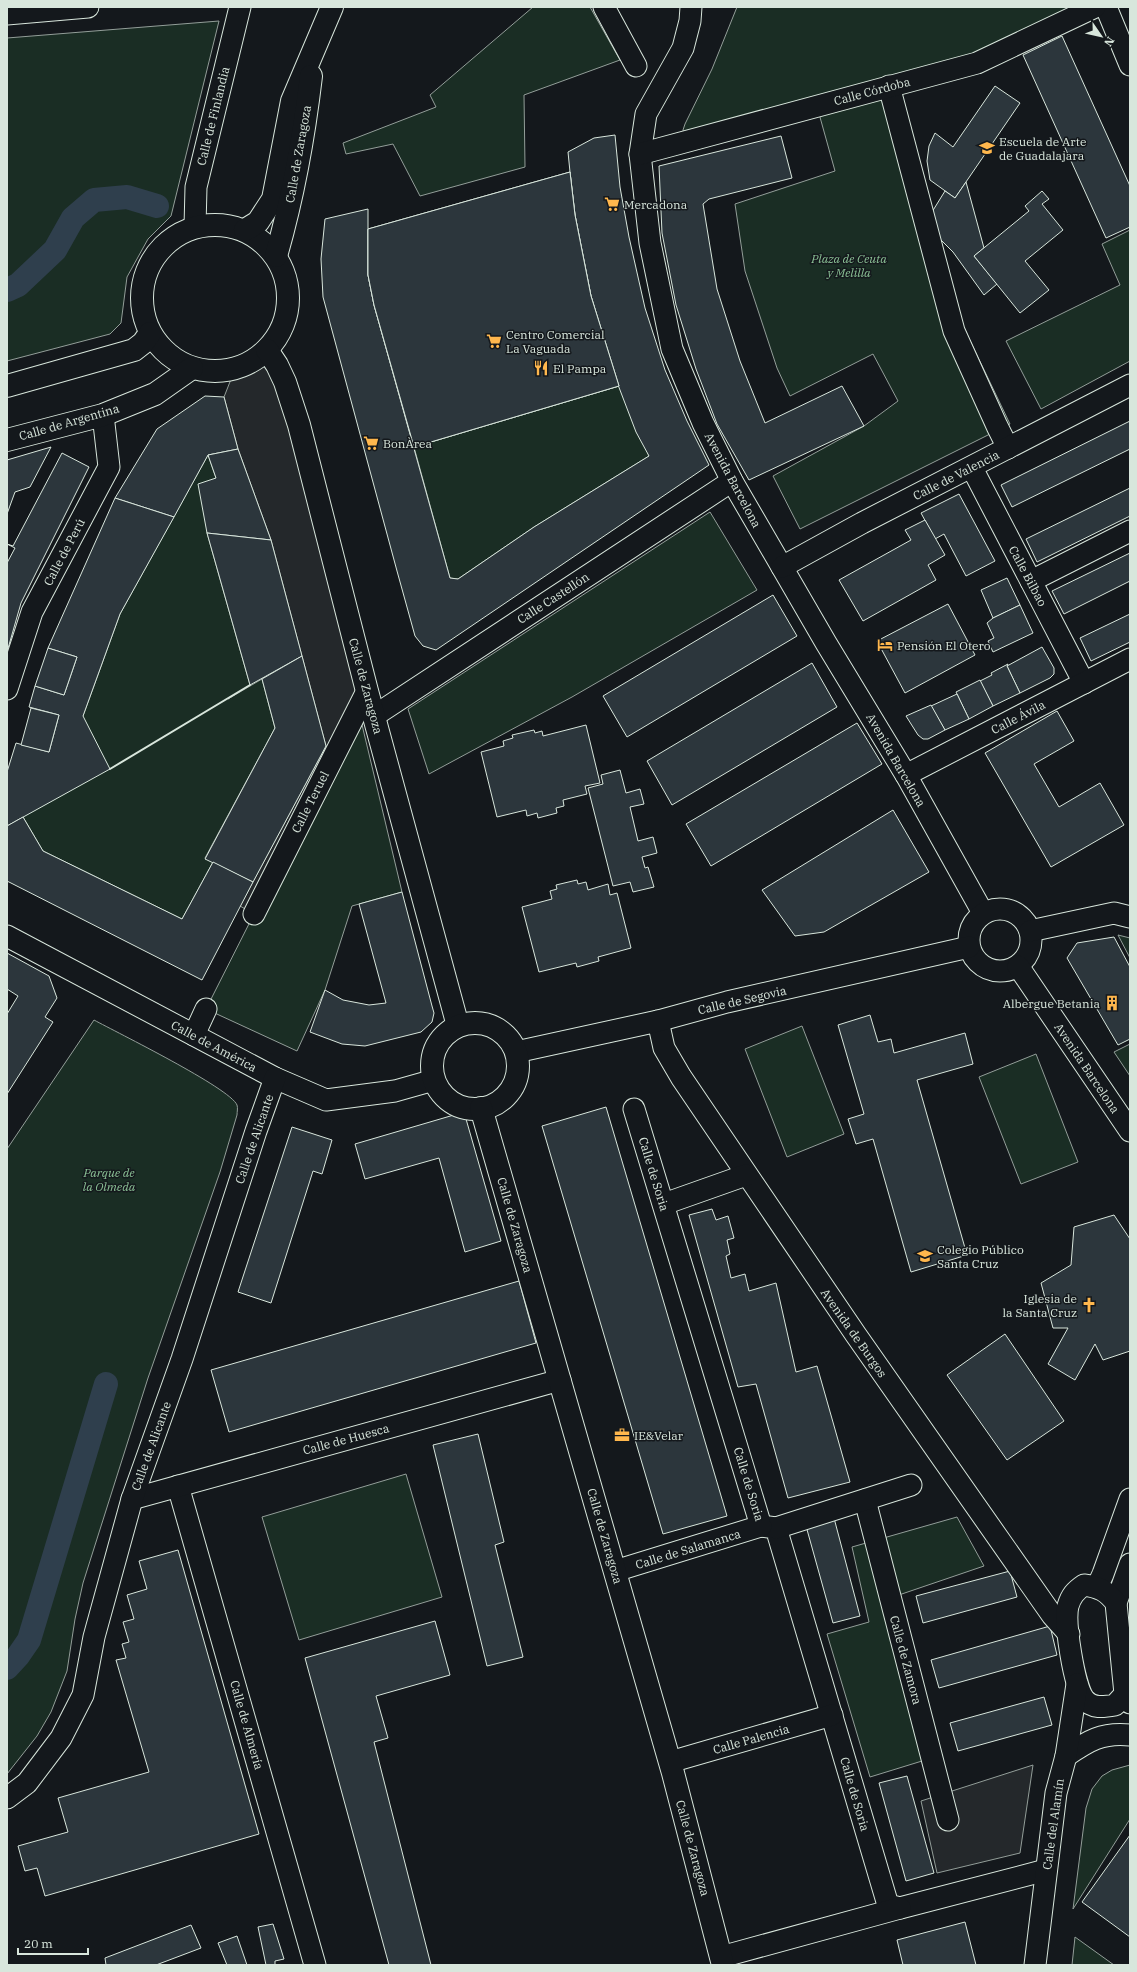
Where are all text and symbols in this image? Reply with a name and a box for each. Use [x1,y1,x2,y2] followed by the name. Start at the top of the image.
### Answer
[1081,16,1121,56] north arrow
[1101,34,1118,49] text: N
[193,65,233,167] street label: Calle de Finlandia
[832,74,912,108] street label: Calle Córdoba
[282,104,314,204] street label: Calle de Zaragoza
[999,134,1086,163] place label: Escuela de Arte de Guadalajara
[978,139,996,157] school or university icon: Escuela de Arte de Guadalajara
[603,195,621,213] supermarket icon: Mercadona
[624,197,688,212] place label: Mercadona
[810,251,887,280] park label: Plaza de Ceuta y Melilla
[506,327,605,356] place label: Centro Comercial La Vaguada
[485,332,503,350] supermarket icon: Centro Comercial La Vaguada
[532,359,550,377] restaurant icon: El Pampa
[553,361,607,376] place label: El Pampa
[17,400,121,443] street label: Calle de Argentina
[702,430,765,531] street label: Avenida Barcelona
[362,434,380,452] supermarket icon: BonÀrea
[383,436,433,451] place label: BonÀrea
[910,447,1002,503] street label: Calle de Valencia
[40,515,88,588] street label: Calle de Perú
[1006,543,1050,609] street label: Calle Bilbao
[514,569,592,627] street label: Calle Castellón
[346,636,386,736] street label: Calle de Zaragoza
[876,636,894,654] hotel icon: Pensión El Otero
[897,638,991,653] place label: Pensión El Otero
[988,697,1048,737] street label: Calle Ávila
[863,710,929,810] street label: Avenida Barcelona
[288,768,332,835] street label: Calle Teruel
[696,982,788,1017] street label: Calle de Segovia
[1103,994,1121,1012] building icon: Albergue Betania
[1003,996,1100,1011] place label: Albergue Betania
[169,1017,260,1075] street label: Calle de América
[1051,1020,1123,1116] street label: Avenida Barcelona
[232,1092,276,1186] street label: Calle de Alicante
[636,1135,673,1213] street label: Calle de Soria
[82,1165,136,1194] park label: Parque de la Olmeda
[494,1175,536,1275] street label: Calle de Zaragoza
[937,1242,1024,1271] place label: Colegio Público Santa Cruz
[916,1247,934,1265] school or university icon: Colegio Público Santa Cruz
[818,1286,890,1380] street label: Avenida de Burgos
[1003,1291,1077,1320] place label: Iglesia de la Santa Cruz
[1080,1296,1098,1314] church icon: Iglesia de la Santa Cruz
[128,1399,174,1493] street label: Calle de Alicante
[301,1420,391,1458] street label: Calle de Huesca
[613,1426,631,1444] office icon: IE&Velar
[634,1428,684,1443] place label: IE&Velar
[731,1445,768,1523] street label: Calle de Soria
[584,1486,626,1586] street label: Calle de Zaragoza
[634,1526,743,1572] street label: Calle de Salamanca
[887,1614,925,1707] street label: Calle de Zamora
[227,1679,267,1772] street label: Calle de Almería
[711,1721,791,1757] street label: Calle Palencia
[837,1755,873,1833] street label: Calle de Soria
[1039,1777,1067,1871] street label: Calle del Alamín
[673,1798,713,1898] street label: Calle de Zaragoza
[18,1930,88,1956] scale bar
[24,1936,53,1951] text: 20 m

